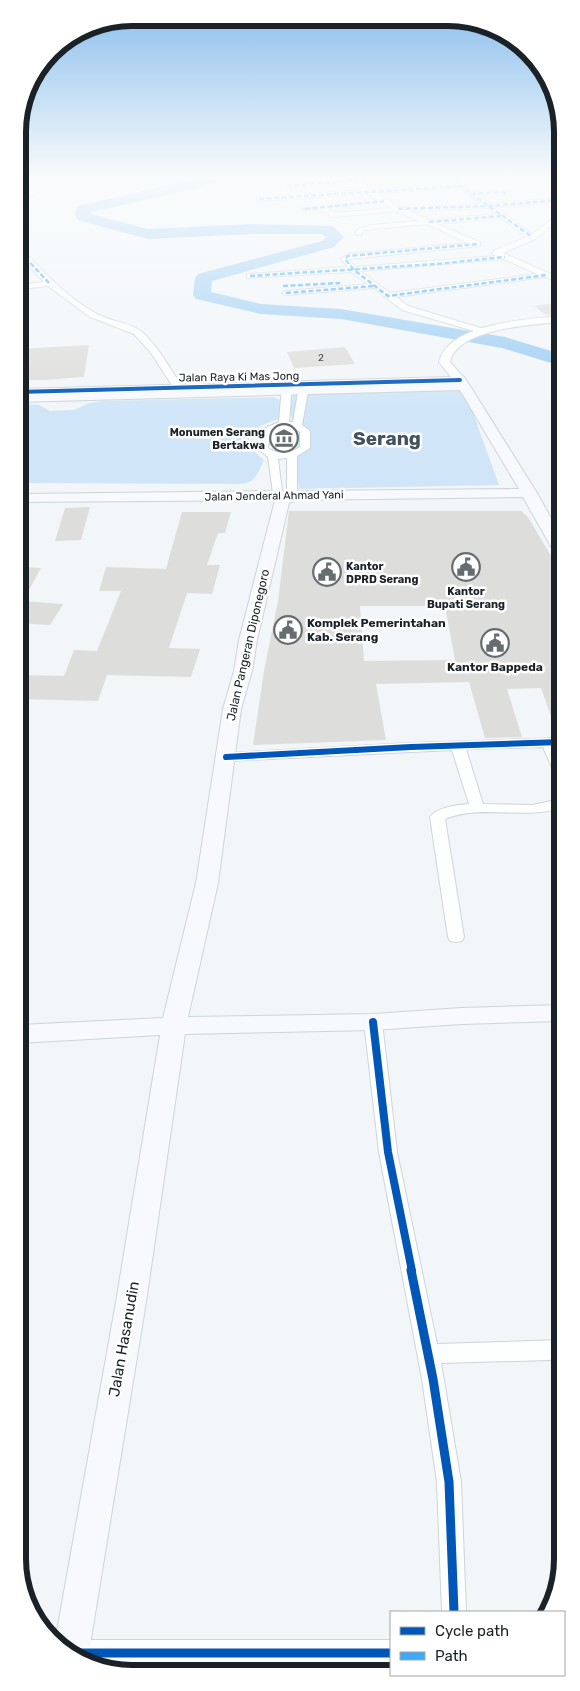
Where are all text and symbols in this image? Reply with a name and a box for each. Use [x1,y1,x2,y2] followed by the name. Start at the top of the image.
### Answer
[318,352,324,364] house number: 2
[179,369,299,385] street label: Jalan Raya Ki Mas Jong
[269,423,299,453] museum icon: Monumen Serang Bertakwa
[170,426,265,452] place label: Monumen Serang Bertakwa
[353,427,421,450] district label: Serang
[204,488,344,504] street label: Jalan Jenderal Ahmad Yani
[451,552,481,582] public building icon: Kantor Bupati Serang
[312,557,342,587] public building icon: Kantor DPRD Serang
[346,560,418,586] place label: Kantor DPRD Serang
[224,568,272,722] street label: Jalan Pangeran Diponegoro
[427,585,505,611] place label: Kantor Bupati Serang
[273,615,303,645] public building icon: Komplek Pemerintahan Kab. Serang
[307,616,446,644] place label: Komplek Pemerintahan Kab. Serang
[480,628,510,658] public building icon: Kantor Bappeda
[447,660,543,674] place label: Kantor Bappeda
[105,1280,143,1398] street label: Jalan Hasanudin
[390,1611,565,1676] legend
[435,1622,509,1640] text: Cycle path
[435,1647,468,1665] text: Path

